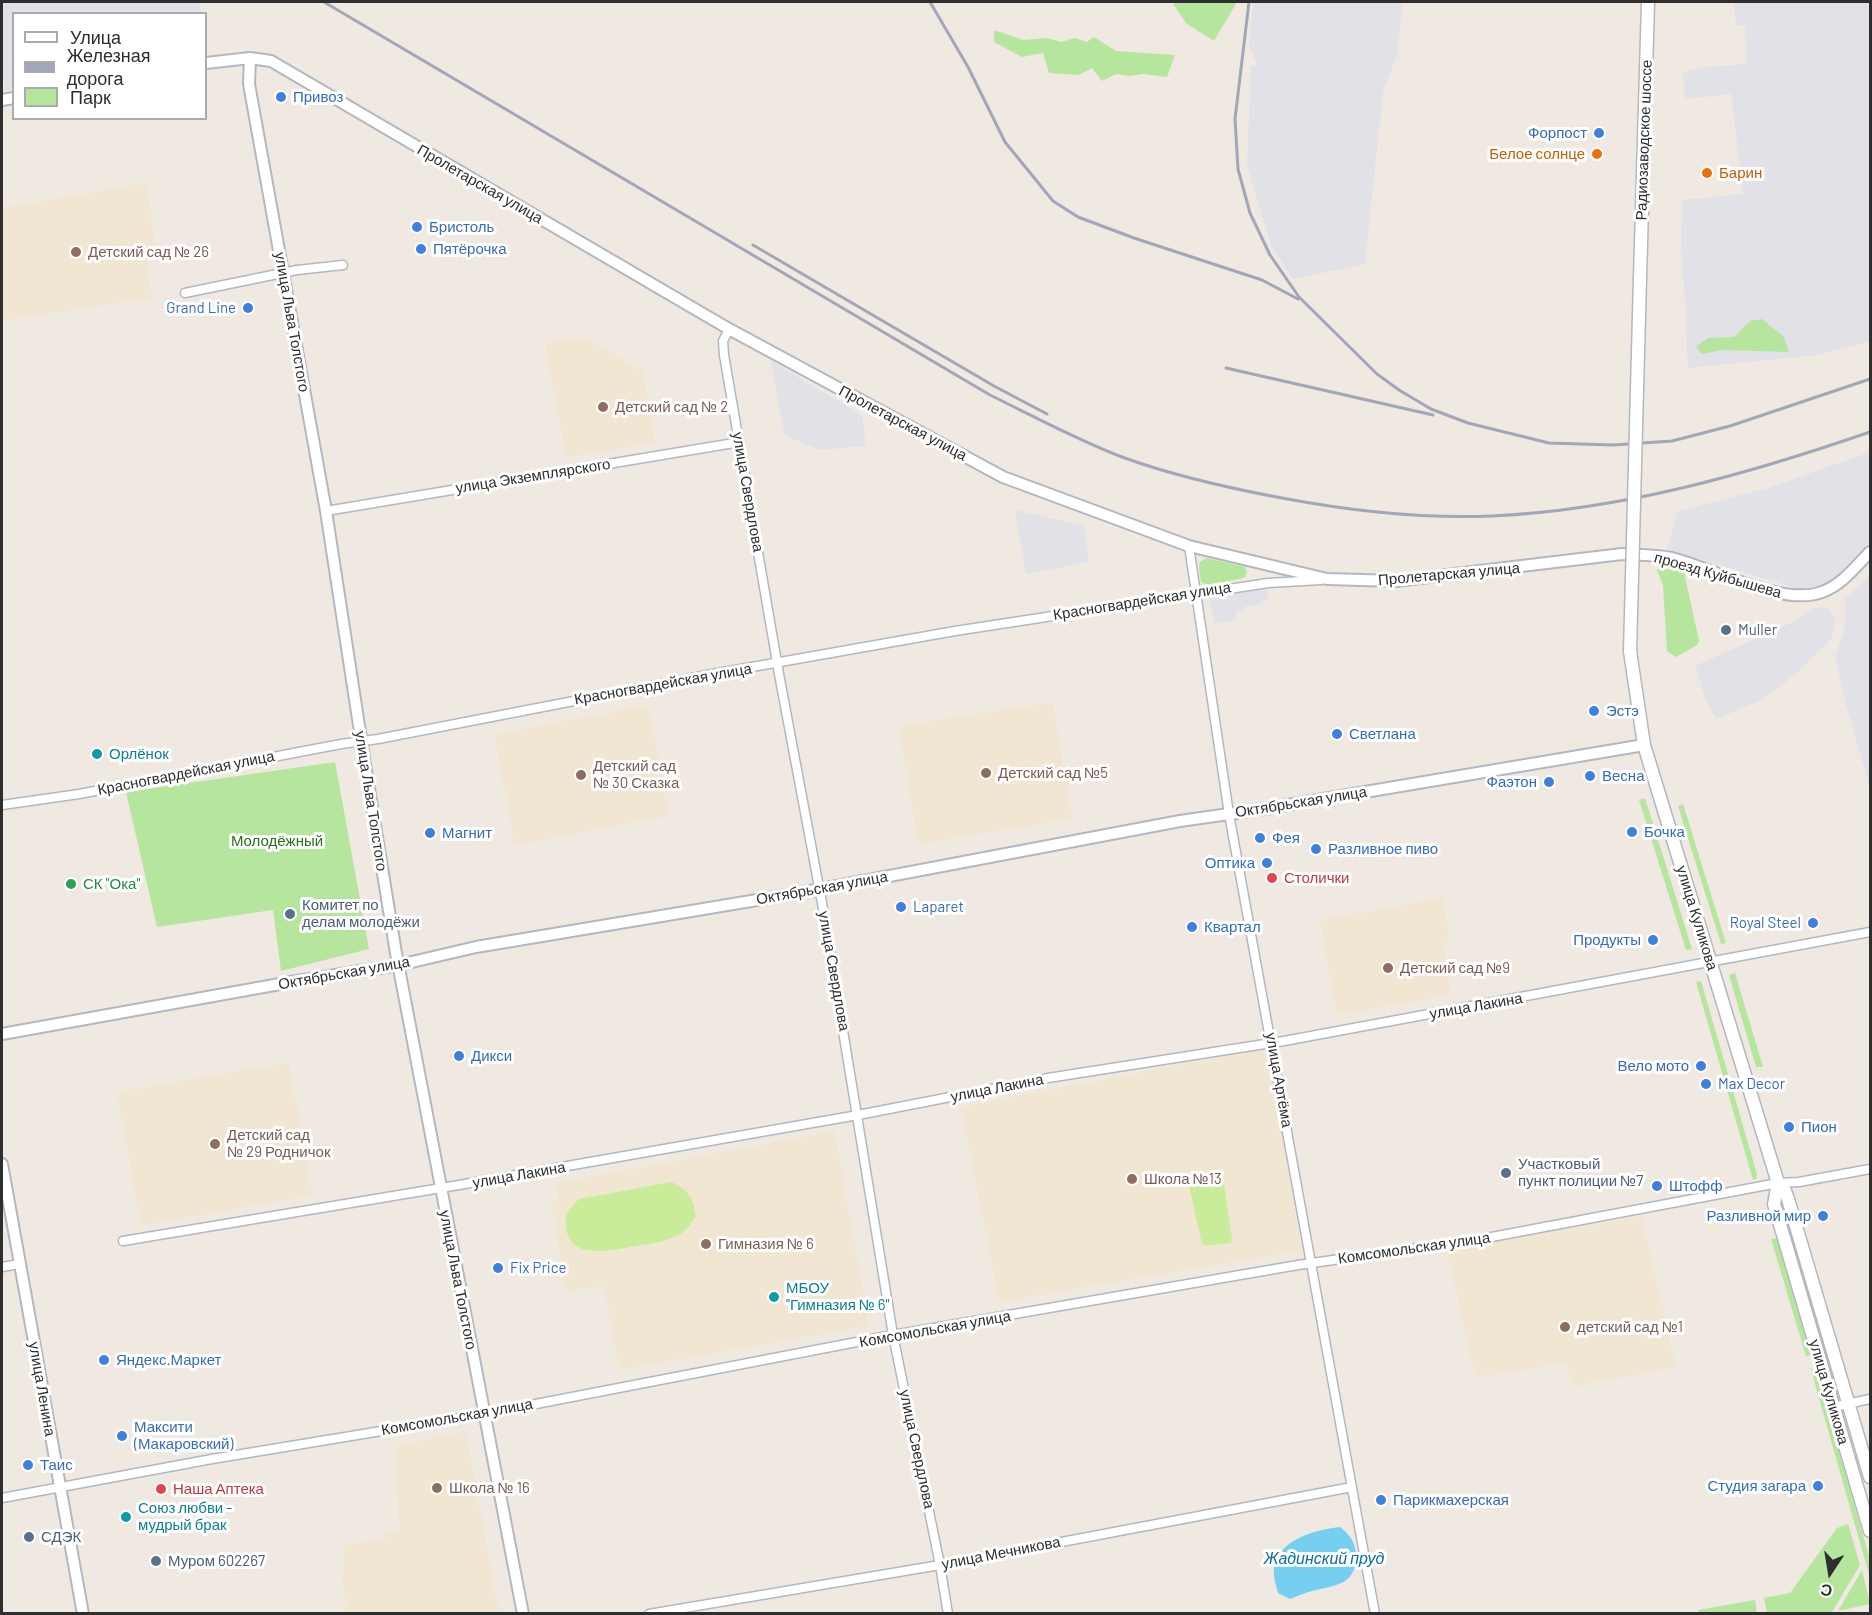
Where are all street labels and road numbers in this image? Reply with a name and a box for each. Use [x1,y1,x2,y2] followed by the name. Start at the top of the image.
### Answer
[1632,59,1656,221] street label: Радиозаводское шоссе
[414,141,546,227] street label: Пролетарская улица
[271,251,313,393] street label: улица Льва Толстого
[836,382,970,464] street label: Пролетарская улица
[729,431,767,553] street label: улица Свердлова
[454,455,612,497] street label: улица Экземплярского
[1652,548,1784,602] street label: проезд Куйбышева
[1377,559,1521,589] street label: Пролетарская улица
[1052,578,1232,624] street label: Красногвардейская улица
[573,660,753,708] street label: Красногвардейская улица
[351,730,391,872] street label: улица Льва Толстого
[96,747,276,799] street label: Красногвардейская улица
[1234,783,1368,821] street label: Октябрьская улица
[1673,863,1721,973] street label: улица Куликова
[755,868,889,908] street label: Октябрьская улица
[815,910,853,1032] street label: улица Свердлова
[277,953,411,993] street label: Октябрьская улица
[1428,989,1524,1023] street label: улица Лакина
[1262,1031,1296,1129] street label: улица Артёма
[949,1070,1045,1106] street label: улица Лакина
[471,1158,567,1192] street label: улица Лакина
[436,1209,480,1351] street label: улица Льва Толстого
[1337,1228,1491,1268] street label: Комсомольская улица
[858,1307,1012,1351] street label: Комсомольская улица
[1805,1337,1853,1447] street label: улица Куликова
[25,1340,59,1438] street label: улица Ленина
[896,1388,938,1510] street label: улица Свердлова
[380,1395,534,1439] street label: Комсомольская улица
[940,1533,1062,1573] street label: улица Мечникова

